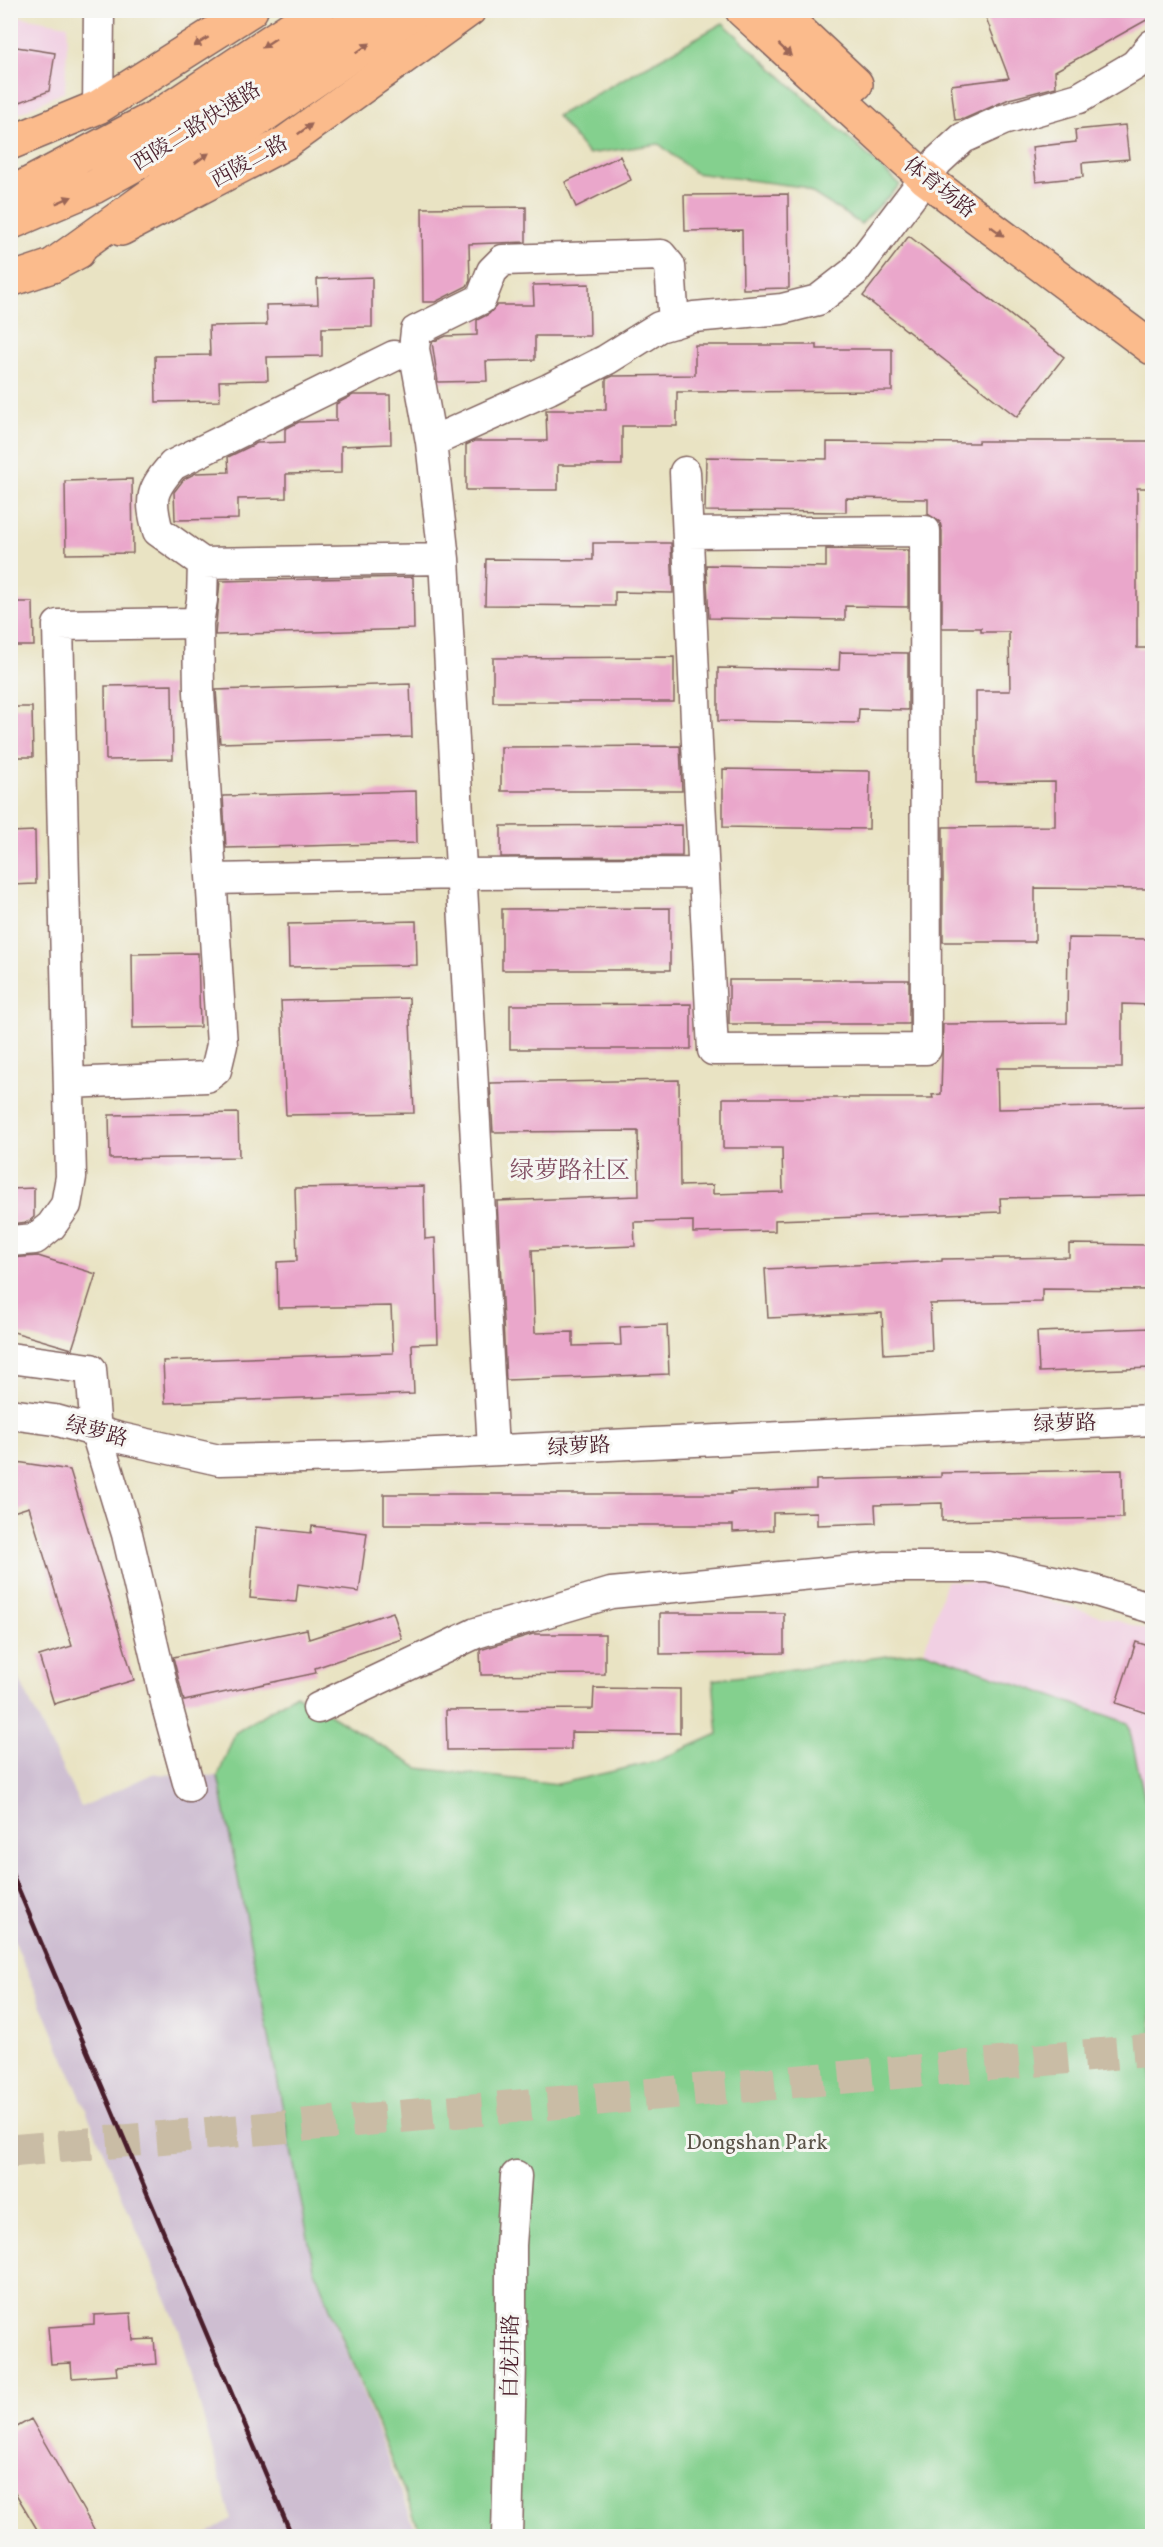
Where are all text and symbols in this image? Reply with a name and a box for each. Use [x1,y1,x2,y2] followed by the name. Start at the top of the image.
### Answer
[193,36,209,47] one-way arrow
[261,37,277,48] one-way arrow
[354,42,371,53] one-way arrow
[777,43,792,56] one-way arrow
[127,76,265,176] street label: 西陵二路快速路
[296,123,312,135] one-way arrow
[206,130,292,192] street label: 西陵二路
[897,151,981,225] street label: 体育场路
[194,152,210,164] one-way arrow
[56,195,74,205] one-way arrow
[989,225,1004,237] one-way arrow
[510,1155,630,1189] district label: 绿萝路社区
[1033,1409,1097,1440] street label: 绿萝路
[62,1410,131,1455] street label: 绿萝路
[547,1431,611,1464] street label: 绿萝路
[686,2129,828,2158] park label: Dongshan Park
[496,2314,527,2398] street label: 白龙井路

